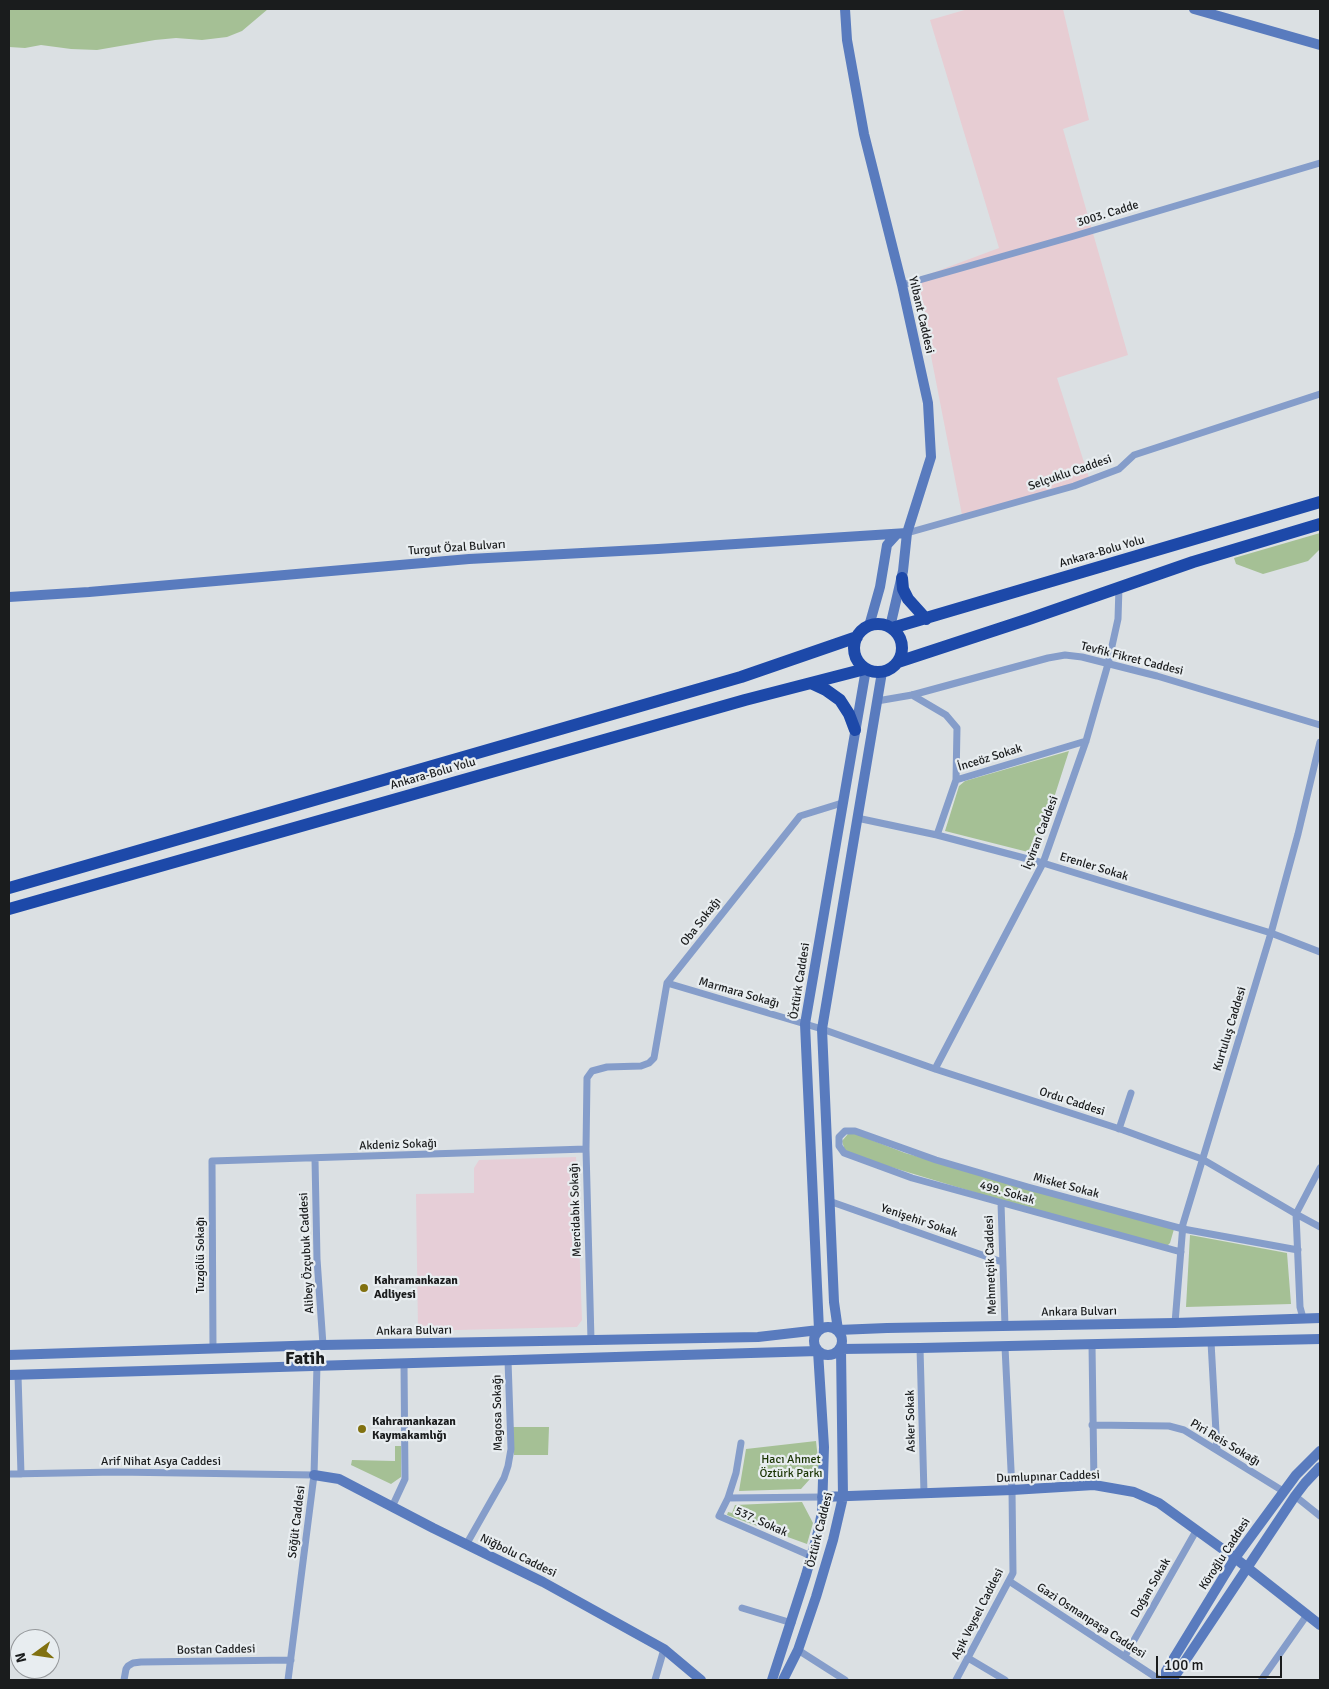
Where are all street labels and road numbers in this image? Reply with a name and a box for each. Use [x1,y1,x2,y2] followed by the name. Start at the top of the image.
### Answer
[1075,198,1141,230] street label: 3003. Cadde
[905,275,937,355] street label: Yılbant Caddesi
[1026,452,1114,494] street label: Selçuklu Caddesi
[1058,533,1146,571] street label: Ankara-Bolu Yolu
[408,537,506,559] street label: Turgut Özal Bulvarı
[1079,639,1185,679] street label: Tevfik Fikret Caddesi
[956,741,1024,775] street label: İnceöz Sokak
[389,755,477,793] street label: Ankara-Bolu Yolu
[1020,794,1062,872] street label: İçviran Caddesi
[1058,850,1130,884] street label: Erenler Sokak
[678,895,724,949] street label: Oba Sokağı
[787,942,813,1020] street label: Öztürk Caddesi
[697,975,781,1011] street label: Marmara Sokağı
[1210,985,1250,1073] street label: Kurtuluş Caddesi
[1037,1085,1107,1119] street label: Ordu Caddesi
[359,1136,437,1154] street label: Akdeniz Sokağı
[567,1163,585,1257] street label: Mercidabık Sokağı
[1031,1170,1101,1202] street label: Misket Sokak
[978,1178,1036,1208] street label: 499. Sokak
[297,1192,317,1314] street label: Alibey Özçubuk Caddesi
[879,1201,959,1241] street label: Yenişehir Sokak
[982,1215,1000,1315] street label: Mehmetçik Caddesi
[194,1217,208,1293] street label: Tuzgölü Sokağı
[1041,1304,1117,1320] street label: Ankara Bulvarı
[376,1323,452,1339] street label: Ankara Bulvarı
[490,1374,506,1452] street label: Magosa Sokağı
[903,1390,919,1452] street label: Asker Sokak
[1187,1416,1263,1470] street label: Piri Reis Sokağı
[101,1455,221,1469] street label: Arif Nihat Asya Caddesi
[996,1468,1100,1486] street label: Dumlupınar Caddesi
[285,1485,309,1559] street label: Söğüt Caddesi
[804,1491,836,1569] street label: Öztürk Caddesi
[732,1504,790,1540] street label: 537. Sokak
[1196,1515,1254,1593] street label: Köroğlu Caddesi
[477,1531,559,1581] street label: Niğbolu Caddesi
[1128,1556,1174,1620] street label: Doğan Sokak
[949,1566,1007,1662] street label: Aşık Veysel Caddesi
[1034,1580,1148,1662] street label: Gazi Osmanpaşa Caddesi
[177,1642,255,1658] street label: Bostan Caddesi

